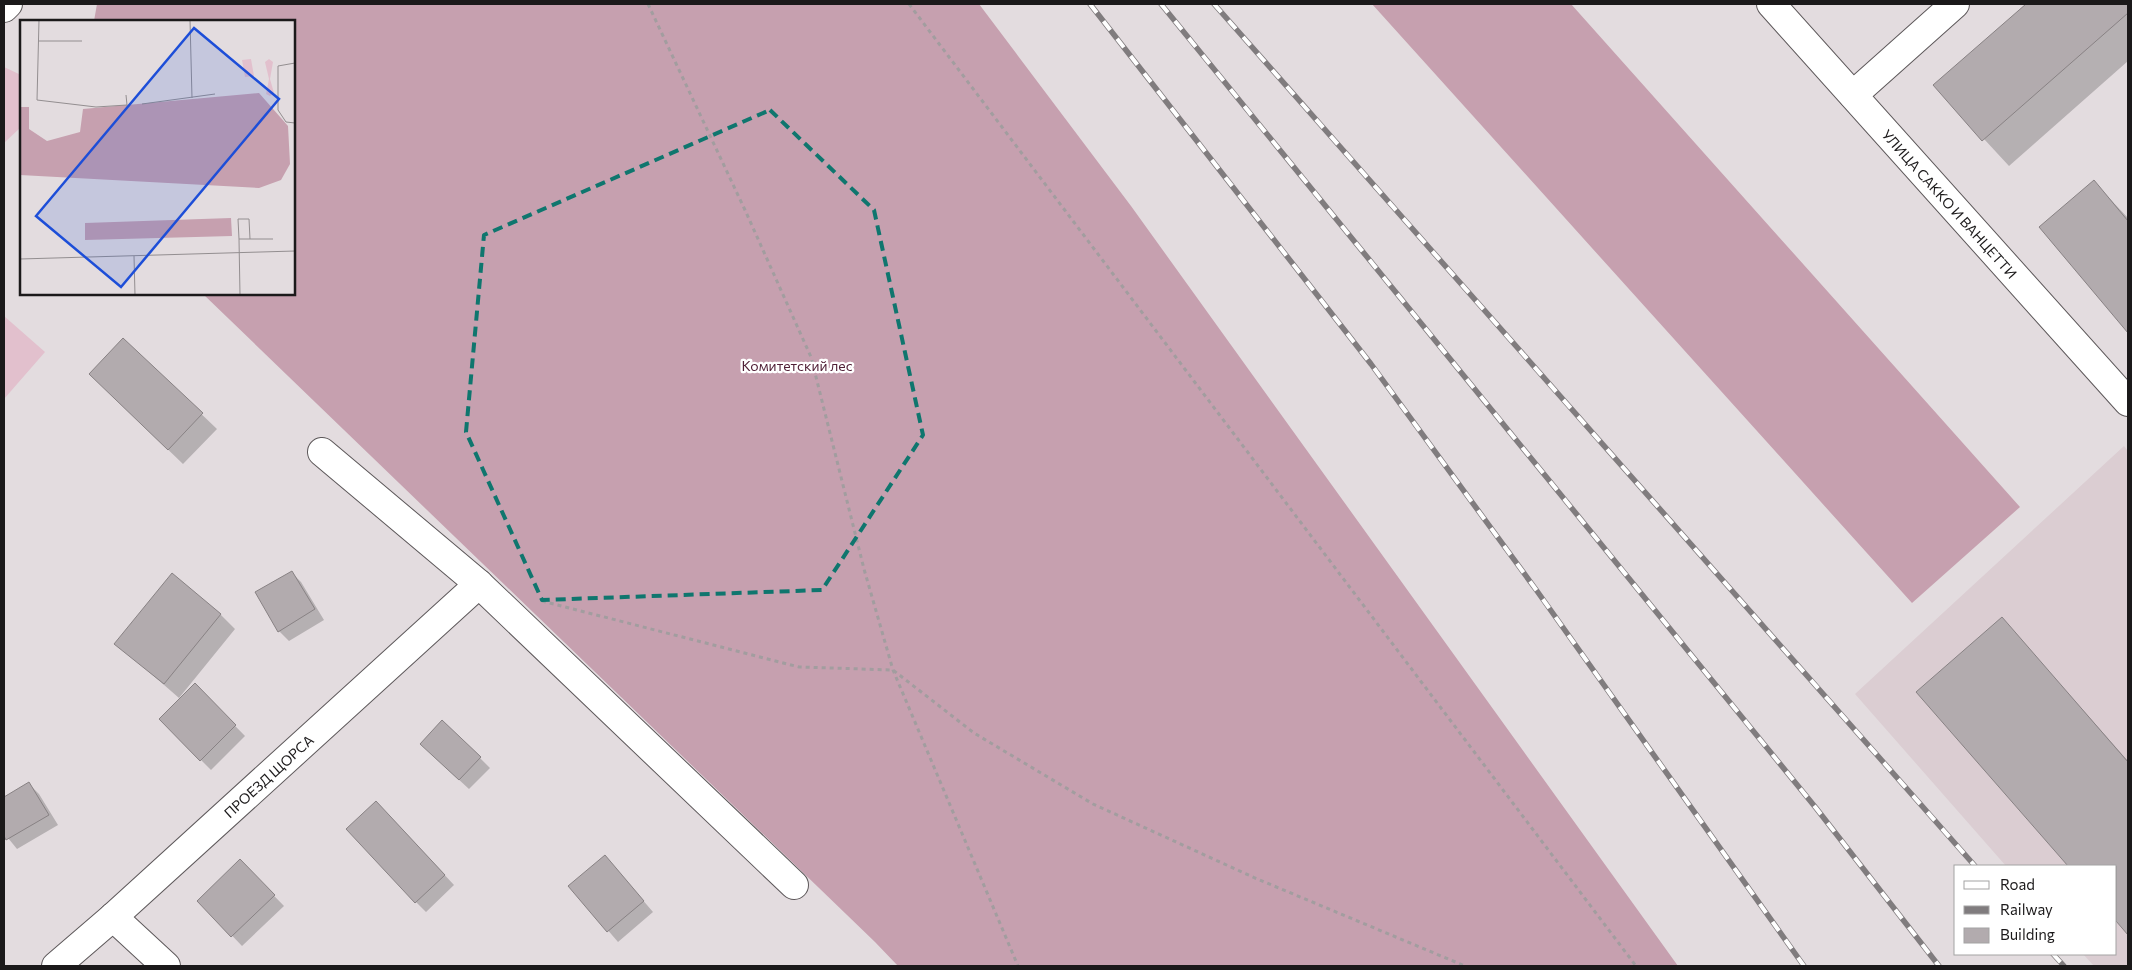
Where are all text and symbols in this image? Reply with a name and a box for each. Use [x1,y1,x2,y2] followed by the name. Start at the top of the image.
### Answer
[20,20,295,295] inset map
[1879,126,2021,281] street label: УЛИЦА САККО И ВАНЦЕТТИ
[741,357,853,374] park label: Комитетский лес
[220,731,317,821] street label: ПРОЕЗД ЩОРСА
[1954,865,2117,955] legend
[2000,875,2035,893] text: Road
[2000,900,2053,918] text: Railway
[2000,925,2055,943] text: Building

